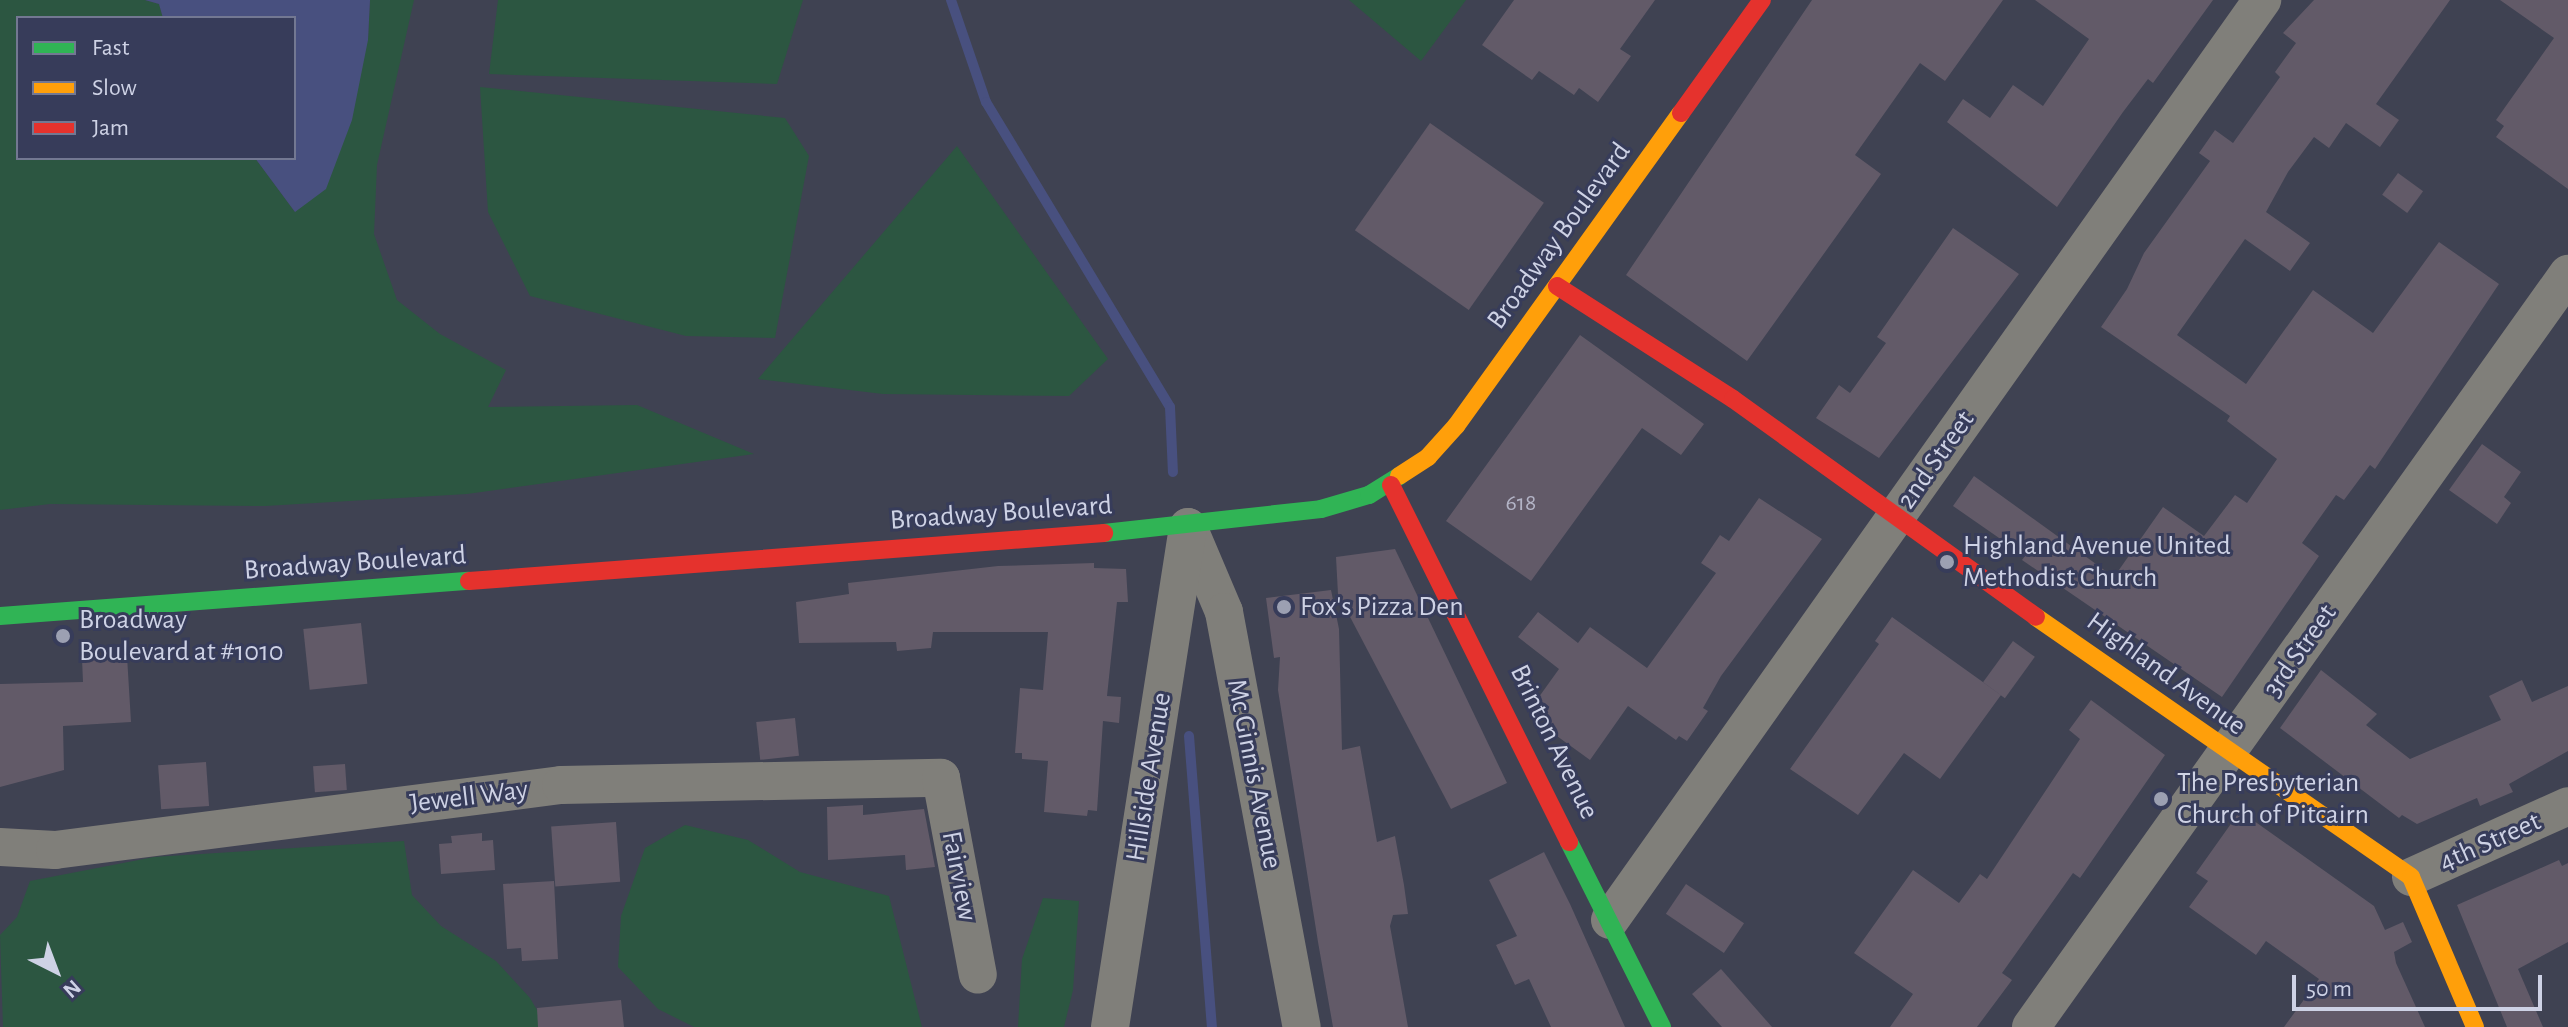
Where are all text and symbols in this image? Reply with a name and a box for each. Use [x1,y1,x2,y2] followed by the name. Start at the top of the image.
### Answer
[16,16,296,160] legend
[92,36,129,60] text: Fast
[92,76,137,100] text: Slow
[92,116,129,140] text: Jam
[1480,136,1638,336] street label: Broadway Boulevard
[1890,404,1982,516] street label: 2nd Street
[889,488,1113,538] street label: Broadway Boulevard
[1506,490,1536,518] house number: 618
[1963,529,2231,595] place label: Highland Avenue United Methodist Church
[243,538,467,588] street label: Broadway Boulevard
[1938,553,1956,571] marker: Highland Avenue United Methodist Church
[1300,590,1464,624] place label: Fox's Pizza Den
[1275,598,1293,616] marker: Fox's Pizza Den
[2256,598,2344,704] street label: 3rd Street
[79,603,284,669] place label: Broadway Boulevard at #1010
[2080,605,2252,743] street label: Highland Avenue
[54,627,72,645] marker: Broadway Boulevard at #1010
[1502,659,1606,825] street label: Brinton Avenue
[1219,676,1289,872] street label: Mc Ginnis Avenue
[1119,690,1179,864] street label: Hillside Avenue
[2177,766,2369,832] place label: The Presbyterian Church of Pitcairn
[408,773,530,821] street label: Jewell Way
[2152,790,2170,808] marker: The Presbyterian Church of Pitcairn
[2434,805,2546,879] street label: 4th Street
[934,828,984,924] street label: Fairview
[16,931,96,1011] north arrow
[2296,959,2546,1009] scale bar
[59,976,85,1002] text: N
[2306,977,2352,1001] text: 50 m

